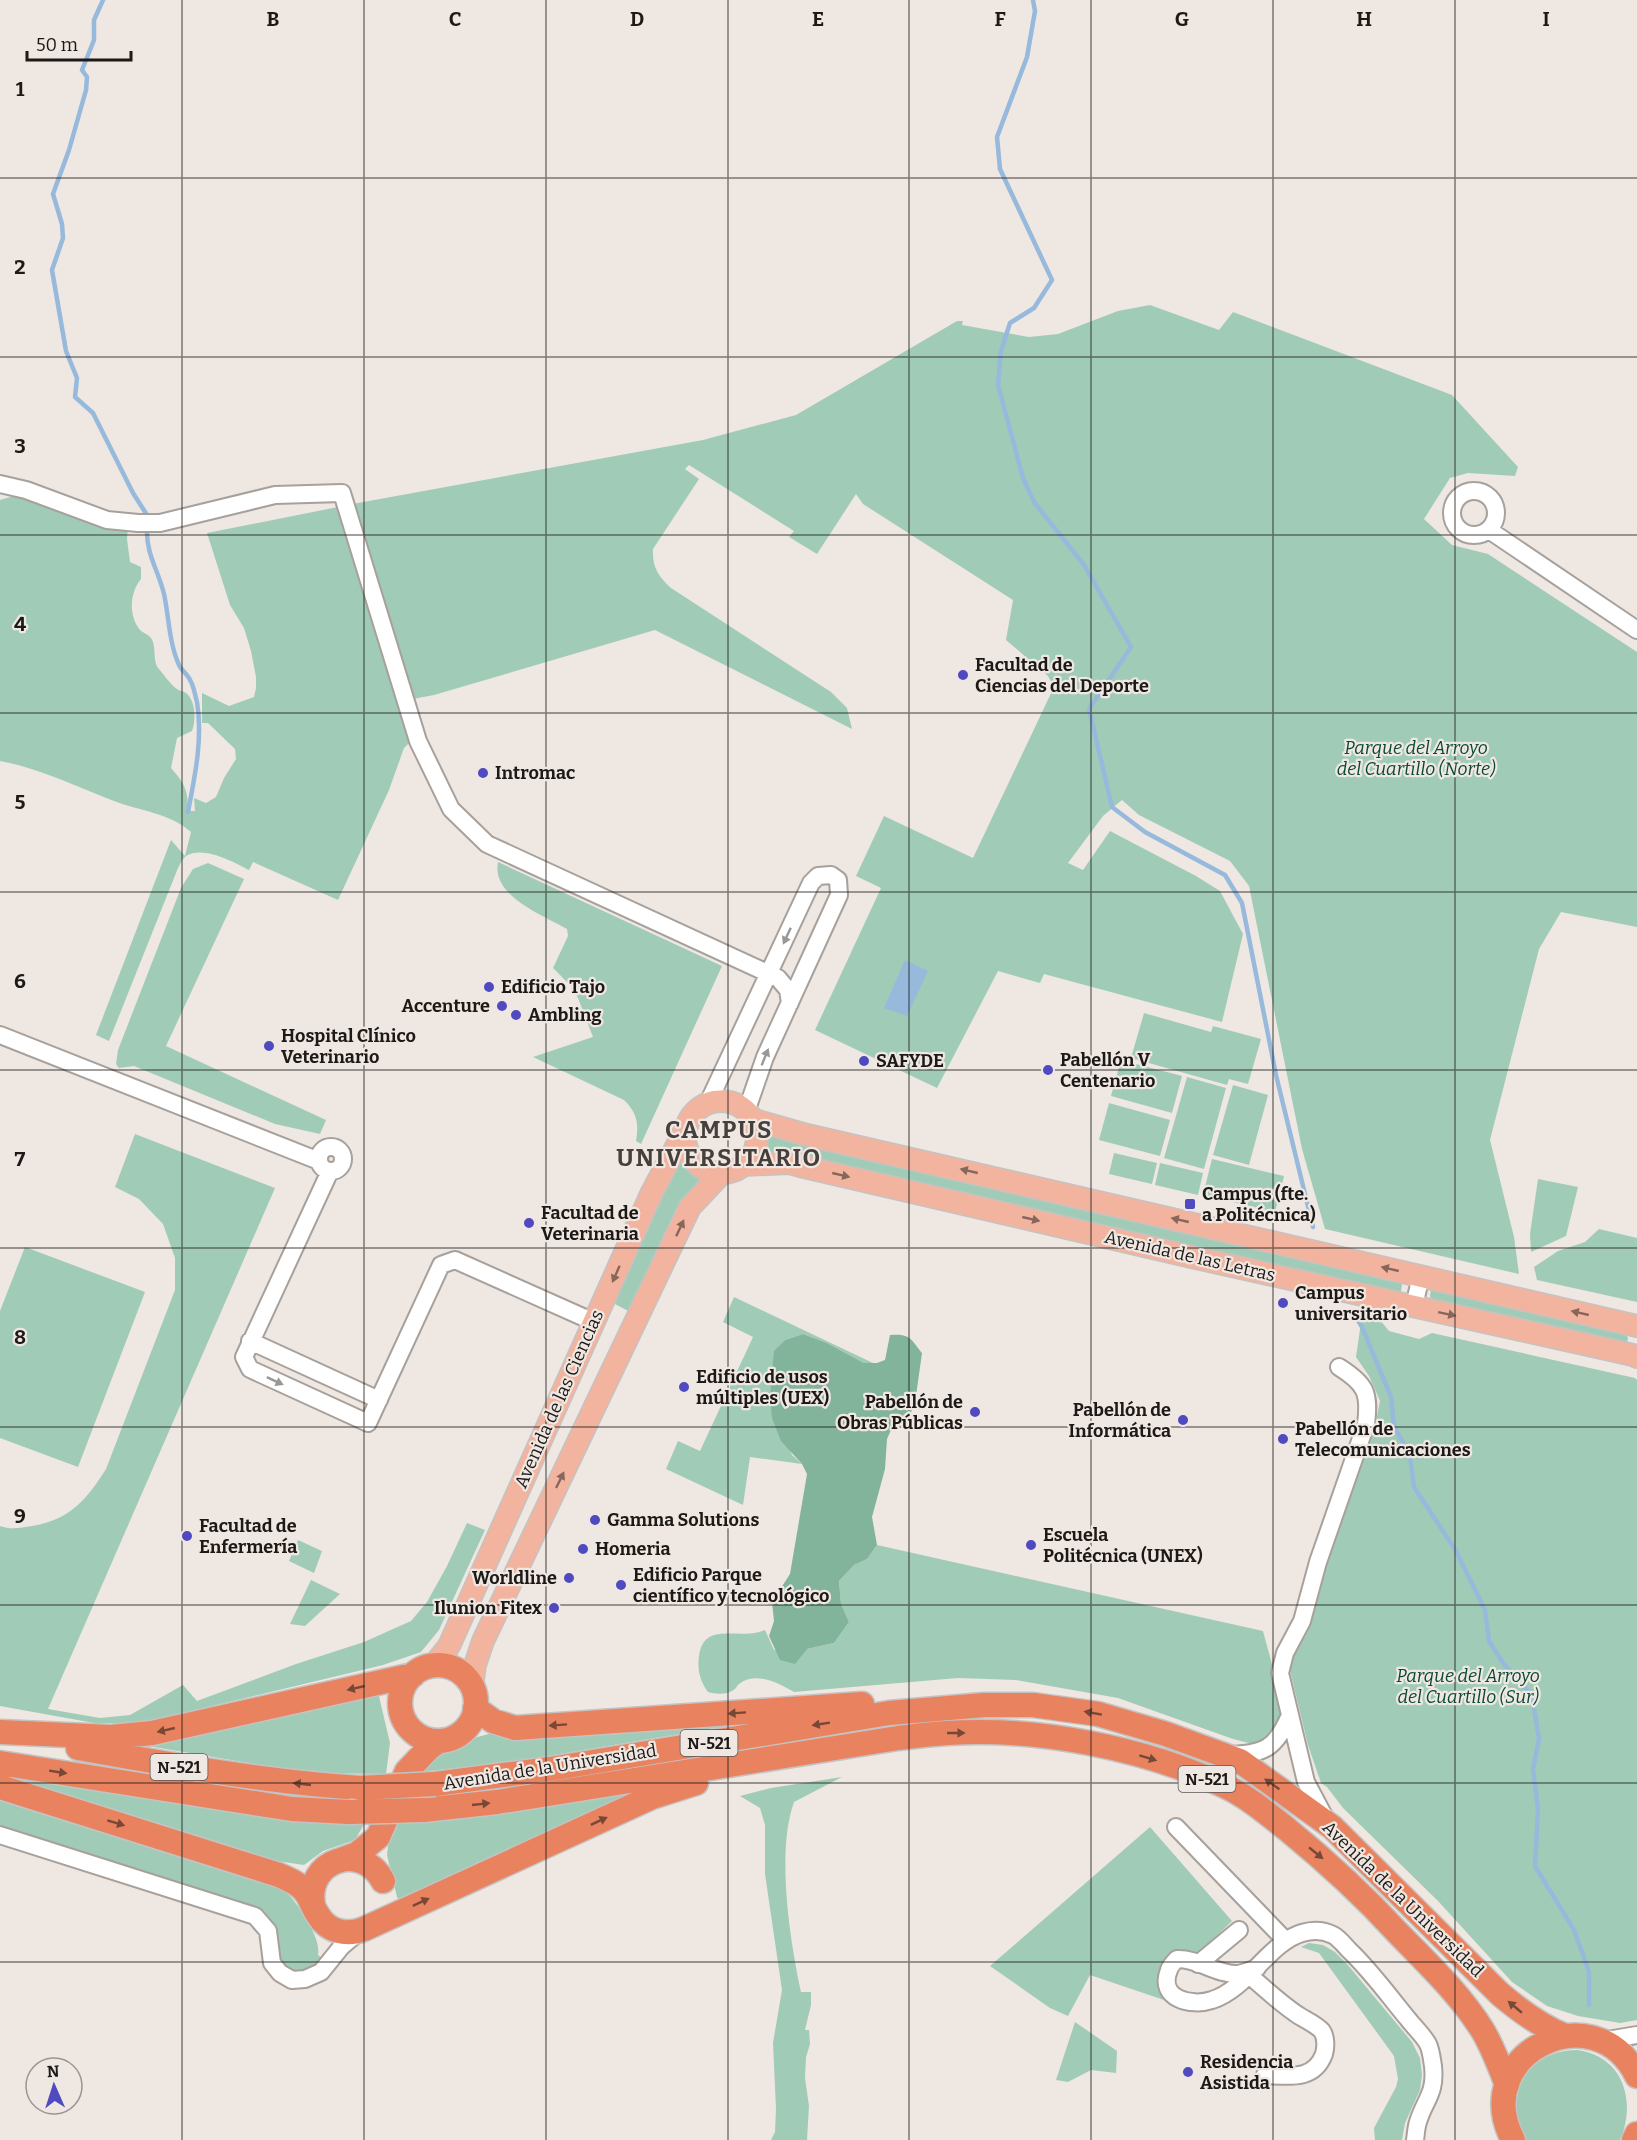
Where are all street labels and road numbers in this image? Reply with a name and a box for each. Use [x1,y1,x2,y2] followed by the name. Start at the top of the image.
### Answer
[1102,1226,1278,1286] street label: Avenida de las Letras
[510,1306,608,1492] street label: Avenida de las Ciencias
[680,1730,738,1756] road number: N-521
[442,1739,658,1795] street label: Avenida de la Universidad
[150,1754,207,1780] road number: N-521
[1178,1766,1236,1792] road number: N-521
[1318,1816,1488,1982] street label: Avenida de la Universidad

